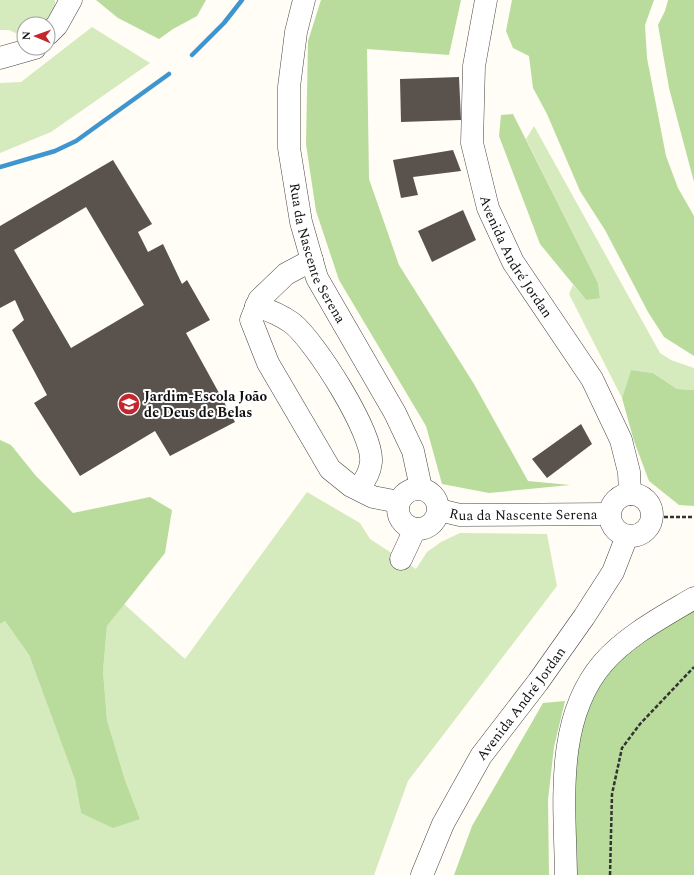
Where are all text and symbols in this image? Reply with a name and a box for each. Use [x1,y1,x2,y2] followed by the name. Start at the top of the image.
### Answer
[16,16,56,56] north arrow
[18,31,35,40] text: N
[284,181,351,327] street label: Rua da Nascente Serena
[474,193,558,322] street label: Avenida André Jordan
[144,386,268,423] place label: Jardim-Escola João de Deus de Belas
[116,391,142,417] school or university icon: Jardim-Escola João de Deus de Belas
[447,503,598,526] street label: Rua da Nascente Serena
[471,642,571,765] street label: Avenida André Jordan

